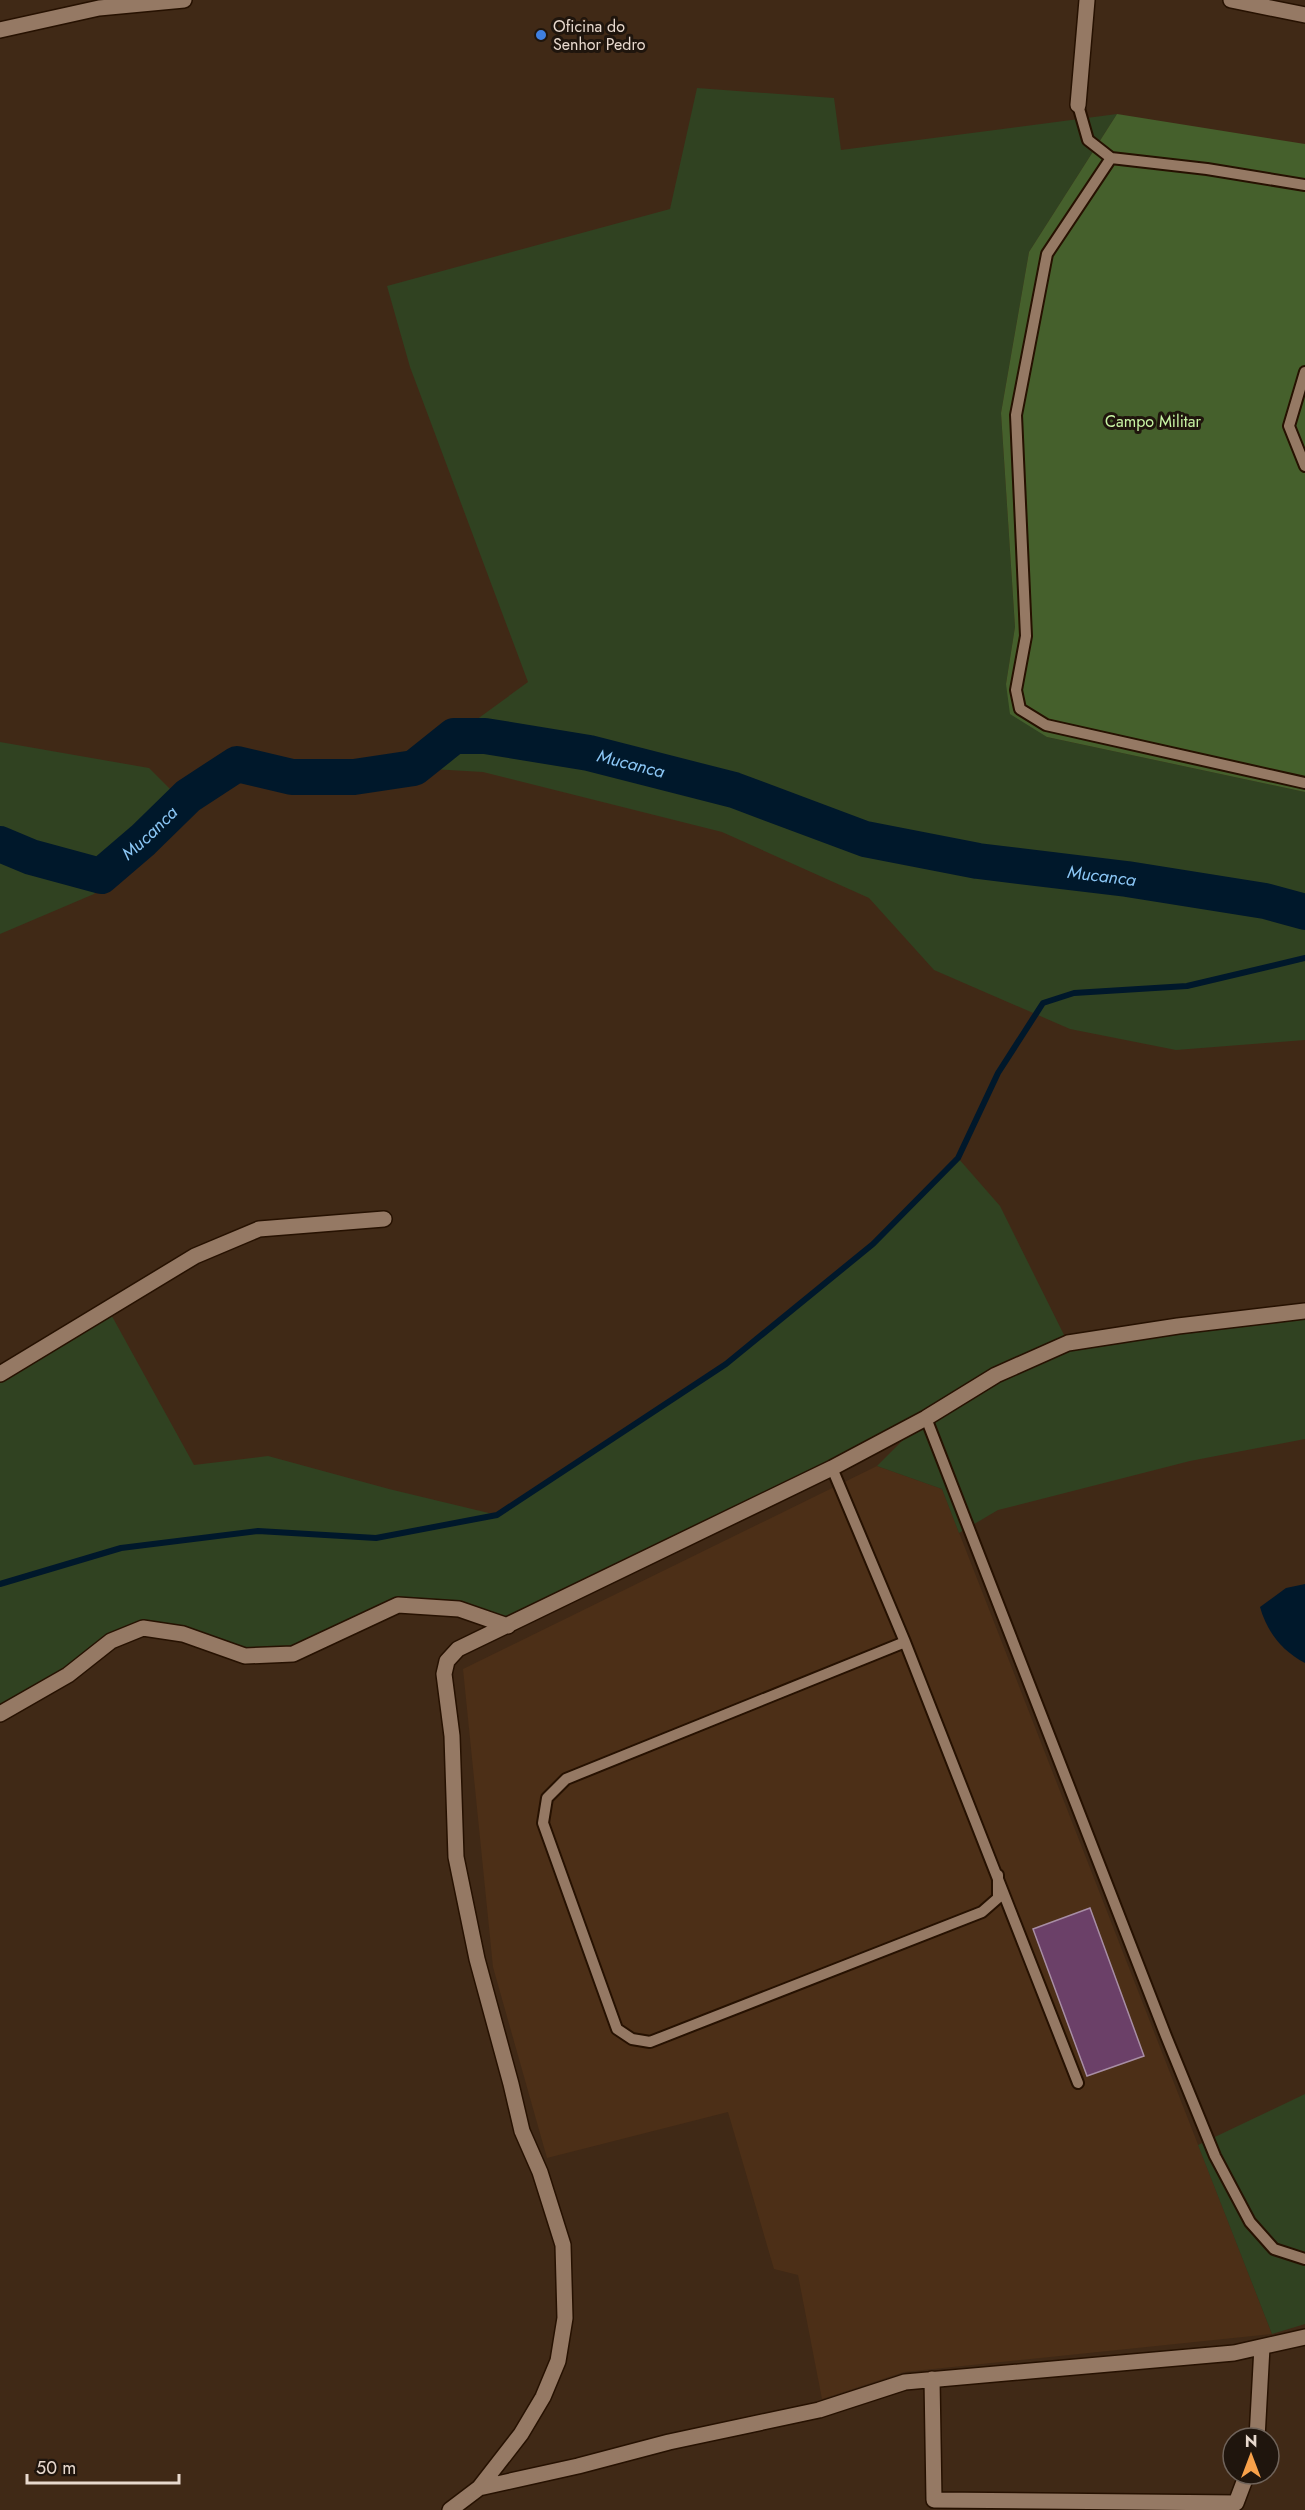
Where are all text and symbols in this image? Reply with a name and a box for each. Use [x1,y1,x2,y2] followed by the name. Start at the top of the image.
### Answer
[553,15,646,56] place label: Oficina do Senhor Pedro
[534,28,548,42] marker: Oficina do Senhor Pedro
[1105,410,1201,433] park label: Campo Militar
[594,743,668,785] water label: Mucanca
[116,800,184,866] water label: Mucanca
[1066,859,1138,893] water label: Mucanca
[1221,2426,1281,2486] north arrow
[1245,2430,1257,2453] text: N
[27,2447,178,2485] scale bar
[36,2455,76,2481] text: 50 m

